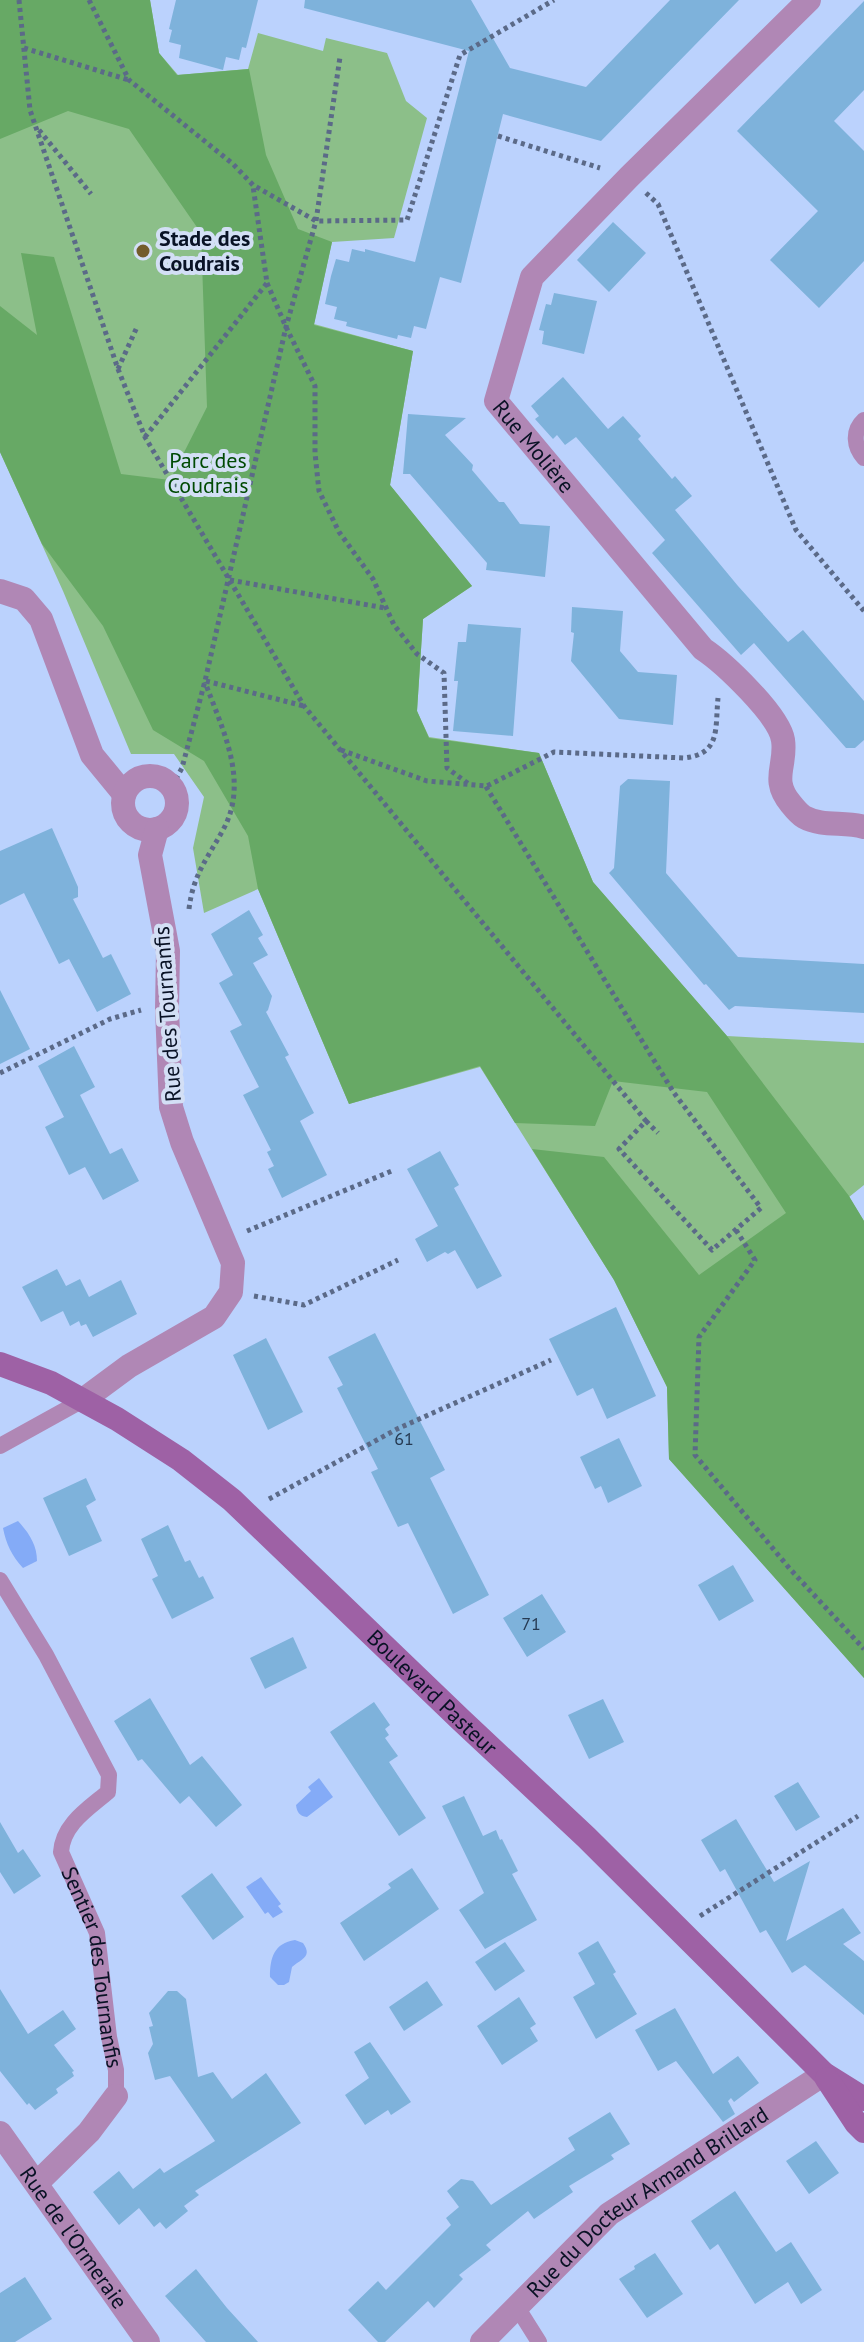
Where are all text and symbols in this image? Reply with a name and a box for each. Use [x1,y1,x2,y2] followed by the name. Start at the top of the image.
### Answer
[159,224,250,277] place label: Stade des Coudrais
[134,242,152,260] marker: Stade des Coudrais
[487,394,581,499] street label: Rue Molière
[168,446,248,499] park label: Parc des Coudrais
[147,925,187,1103] street label: Rue des Tournanfis
[394,1427,414,1450] house number: 61
[521,1612,541,1635] house number: 71
[361,1623,504,1761] street label: Boulevard Pasteur
[55,1862,129,2070] street label: Sentier des Tournanfis
[520,2100,773,2303] street label: Rue du Docteur Armand Brillard
[14,2161,134,2314] street label: Rue de l'Ormeraie

